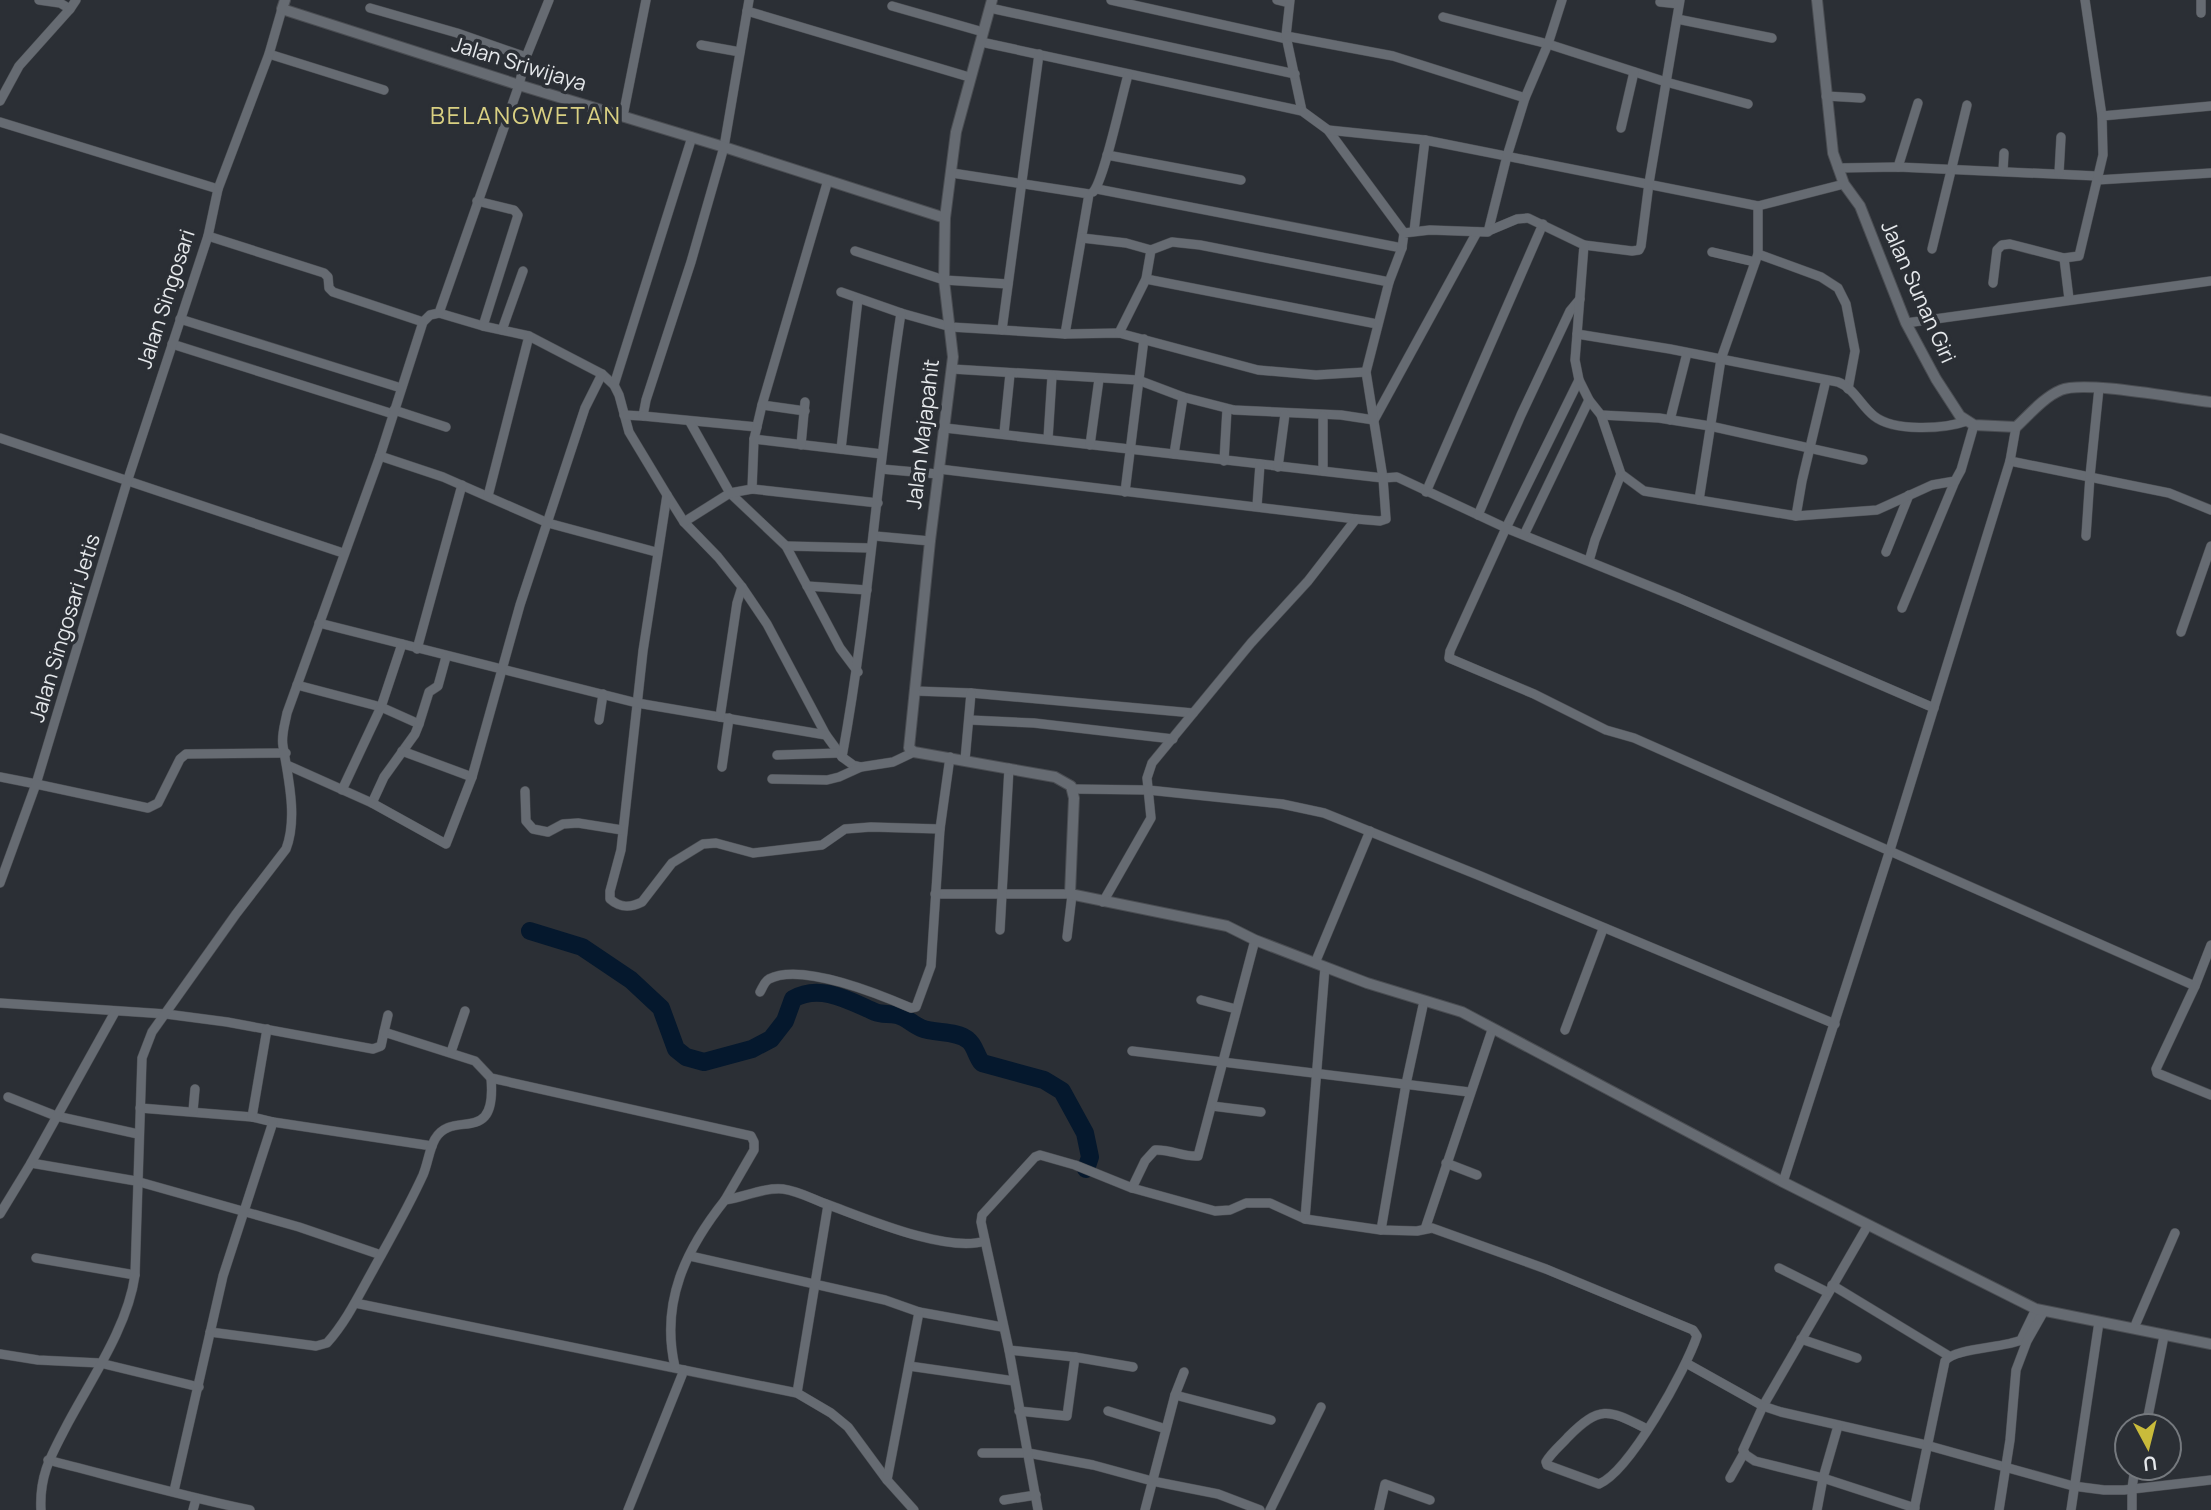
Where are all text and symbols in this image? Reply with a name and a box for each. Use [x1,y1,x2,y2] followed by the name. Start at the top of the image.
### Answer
[448,29,590,97] street label: Jalan Sriwijaya
[430,98,622,131] district label: BELANGWETAN
[1875,216,1963,367] street label: Jalan Sunan Giri
[129,225,201,372] street label: Jalan Singosari
[899,357,945,510] street label: Jalan Majapahit
[22,530,106,725] street label: Jalan Singosari Jetis
[2113,1412,2183,1482] north arrow
[2142,1450,2158,1478] text: U

